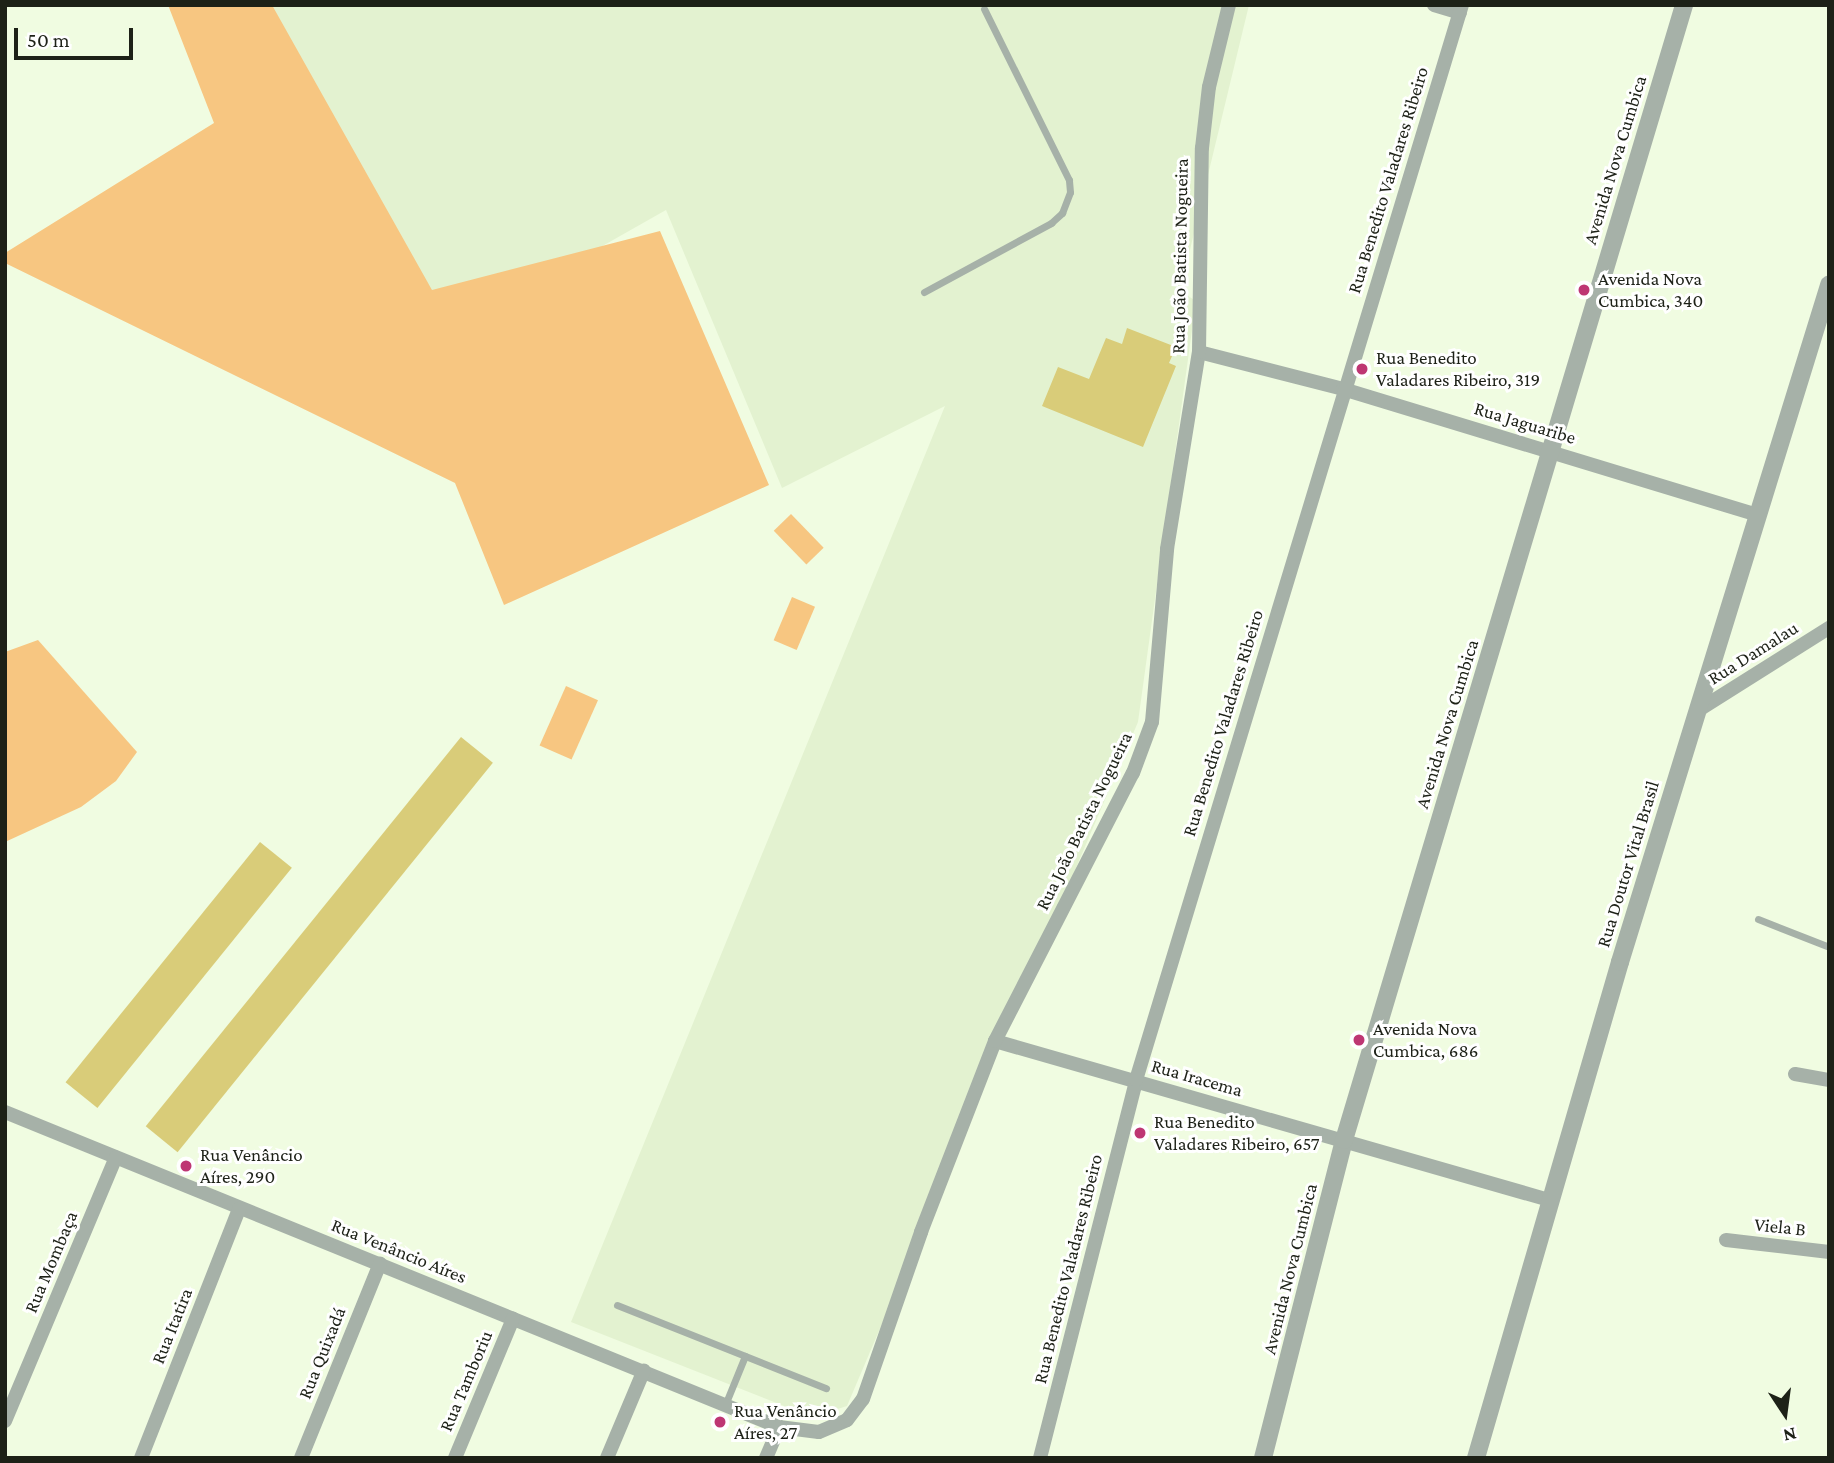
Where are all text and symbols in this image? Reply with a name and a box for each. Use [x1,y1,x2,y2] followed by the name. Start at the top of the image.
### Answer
[18,14,136,58] scale bar
[27,28,70,52] text: 50 m
[1343,64,1433,296] street label: Rua Benedito Valadares Ribeiro
[1578,73,1652,247] street label: Avenida Nova Cumbica
[1167,158,1193,354] street label: Rua João Batista Nogueira
[1598,268,1703,312] place label: Avenida Nova Cumbica, 340
[1576,282,1592,298] marker: Avenida Nova Cumbica, 340
[1376,347,1540,391] place label: Rua Benedito Valadares Ribeiro, 319
[1354,361,1370,377] marker: Rua Benedito Valadares Ribeiro, 319
[1471,397,1579,449] street label: Rua Jaguaribe
[1178,607,1268,839] street label: Rua Benedito Valadares Ribeiro
[1704,616,1802,690] street label: Rua Damalau
[1410,637,1484,811] street label: Avenida Nova Cumbica
[1031,728,1137,914] street label: Rua João Batista Nogueira
[1592,778,1664,950] street label: Rua Doutor Vital Brasil
[1373,1018,1478,1062] place label: Avenida Nova Cumbica, 686
[1351,1032,1367,1048] marker: Avenida Nova Cumbica, 686
[1149,1054,1245,1102] street label: Rua Iracema
[1154,1111,1320,1155] place label: Rua Benedito Valadares Ribeiro, 657
[1132,1125,1148,1141] marker: Rua Benedito Valadares Ribeiro, 657
[200,1144,303,1188] place label: Rua Venâncio Aíres, 290
[1028,1152,1108,1386] street label: Rua Benedito Valadares Ribeiro
[178,1158,194,1174] marker: Rua Venâncio Aíres, 290
[1258,1181,1322,1357] street label: Avenida Nova Cumbica
[19,1208,83,1316] street label: Rua Mombaça
[328,1213,470,1289] street label: Rua Venâncio Aíres
[1753,1213,1807,1241] street label: Viela B
[146,1285,198,1367] street label: Rua Itatira
[293,1304,351,1402] street label: Rua Quixadá
[435,1327,497,1435] street label: Rua Tamboriu
[1750,1379,1820,1449] north arrow
[734,1400,837,1444] place label: Rua Venâncio Aíres, 27
[712,1414,728,1430] marker: Rua Venâncio Aíres, 27
[1781,1423,1799,1447] text: N

